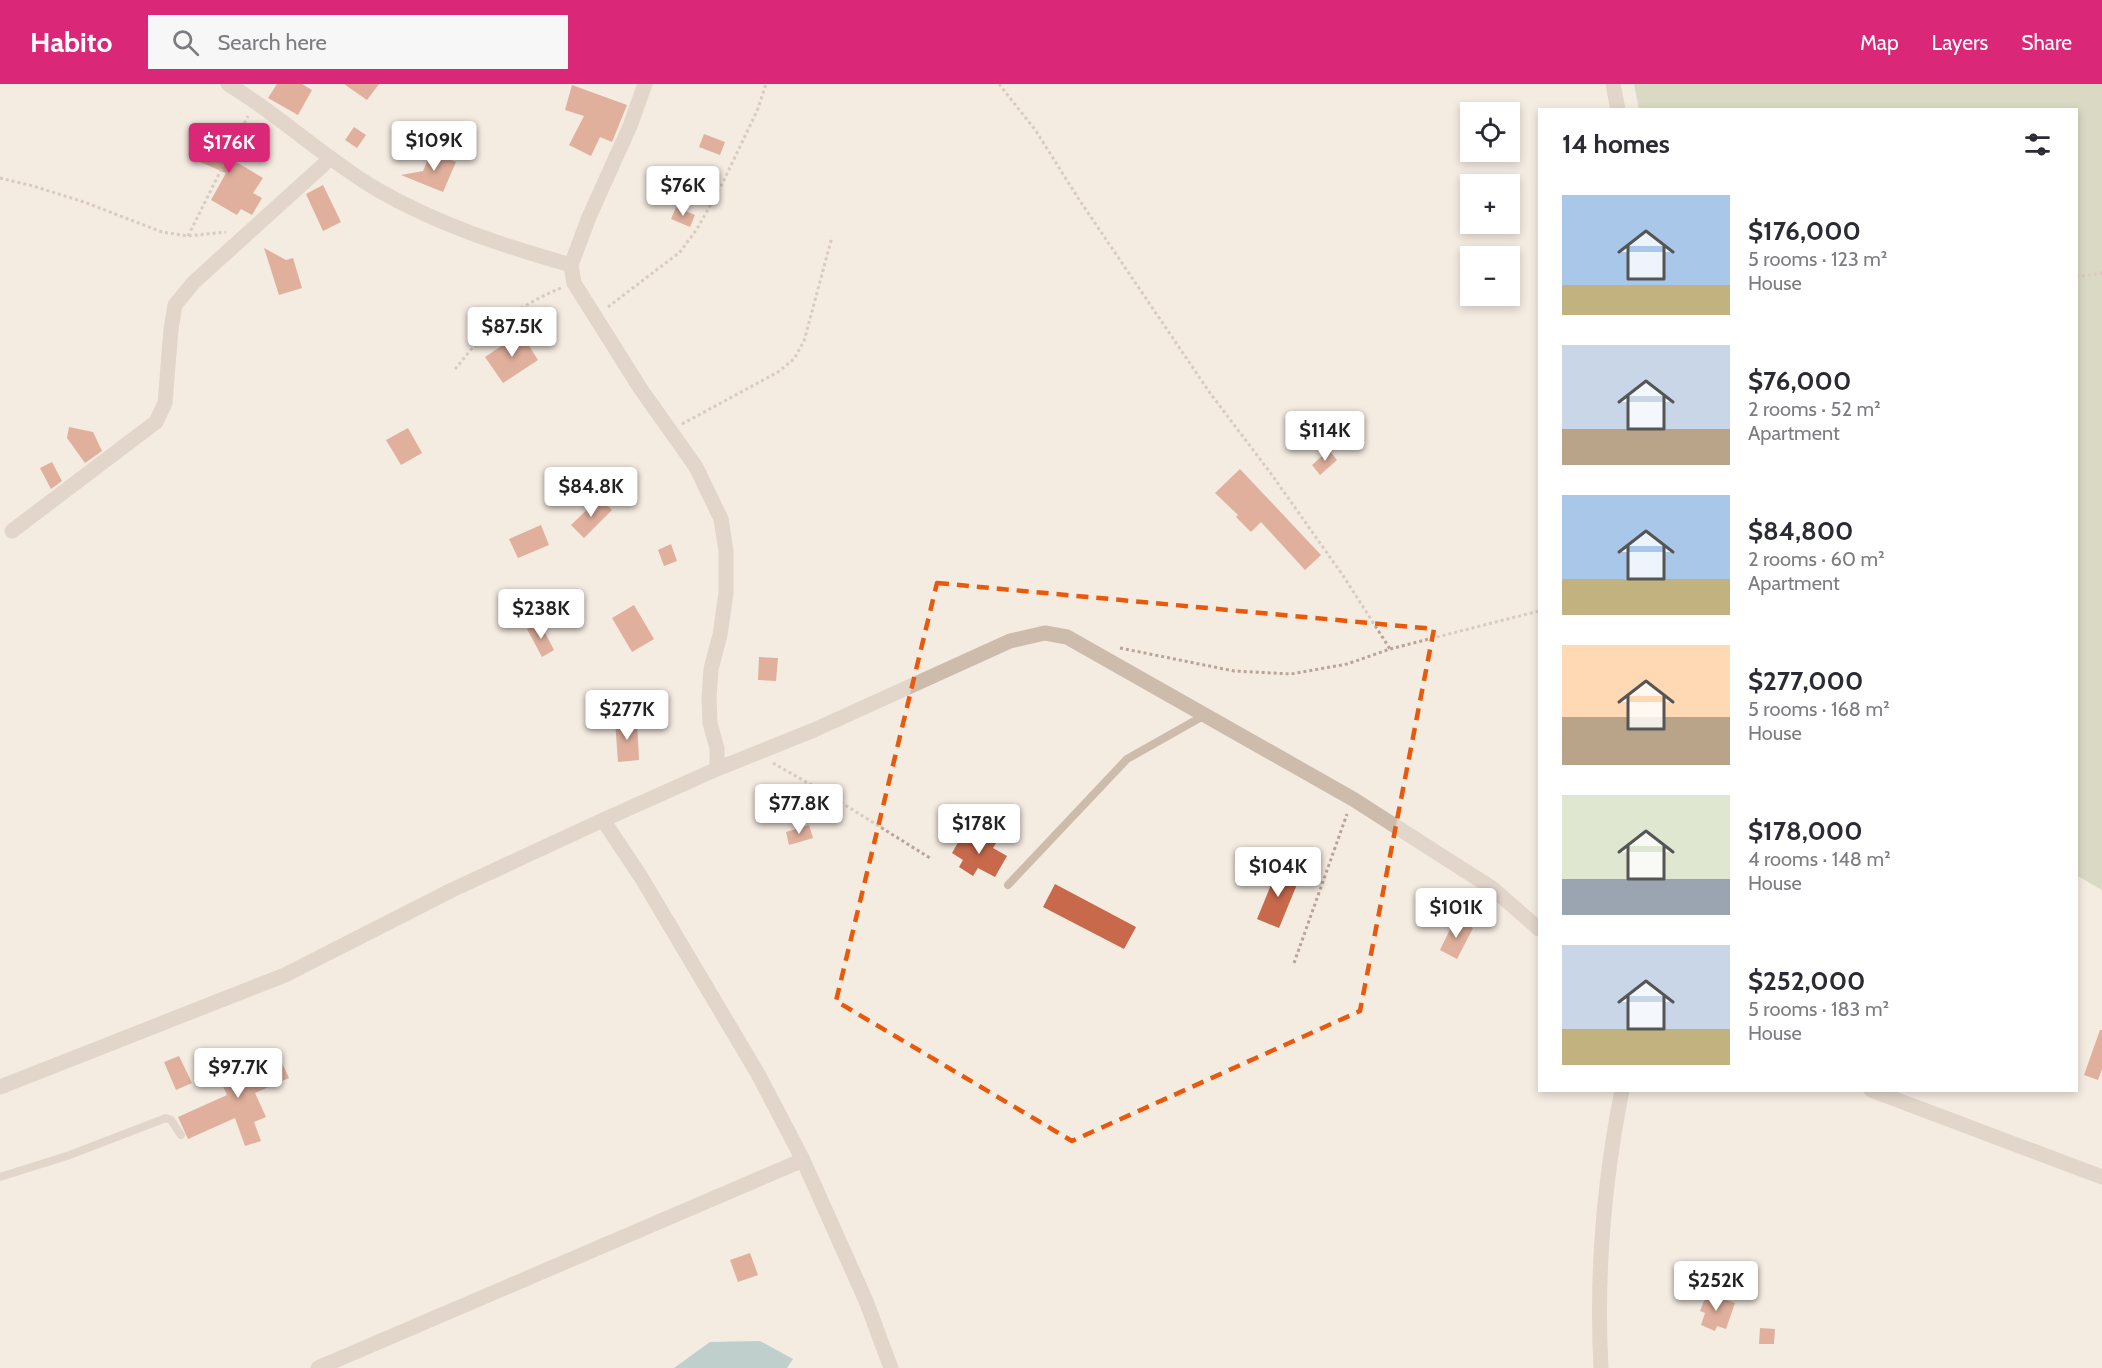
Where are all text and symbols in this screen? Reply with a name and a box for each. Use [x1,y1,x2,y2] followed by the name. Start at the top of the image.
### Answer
[148,15,568,69] search box
[30,25,112,59] text: Habito
[169,26,202,59] icon: search
[217,29,327,56] text: Search here
[1860,30,1899,55] text: Map
[1932,30,1988,55] text: Layers
[2021,30,2072,55] text: Share
[1460,102,1520,306] map controls
[1460,102,1520,162] button: locate
[392,121,476,172] pin: $109K
[187,123,271,174] pin: $176K
[406,128,462,152] text: $109K
[1562,128,1670,160] text: 14 homes
[2021,128,2054,161] icon: filters
[203,130,255,154] text: $176K
[647,166,719,217] pin: $76K
[660,173,706,197] text: $76K
[1460,174,1520,234] button: +
[1748,215,1861,247] text: $176,000
[1610,219,1682,291] icon: home
[1460,246,1520,306] button: −
[1748,247,1887,271] text: 5 rooms · 123 m²
[1748,271,1802,295] text: House
[463,307,561,358] pin: $87.5K
[482,314,542,338] text: $87.5K
[1748,365,1851,397] text: $76,000
[1610,369,1682,441] icon: home
[1748,397,1881,421] text: 2 rooms · 52 m²
[1283,411,1367,462] pin: $114K
[1299,418,1351,442] text: $114K
[1748,421,1840,445] text: Apartment
[542,467,640,518] pin: $84.8K
[558,474,624,498] text: $84.8K
[1748,515,1853,547] text: $84,800
[1610,519,1682,591] icon: home
[1748,547,1885,571] text: 2 rooms · 60 m²
[1748,571,1840,595] text: Apartment
[499,589,583,640] pin: $238K
[512,596,570,620] text: $238K
[1748,665,1863,697] text: $277,000
[1610,669,1682,741] icon: home
[585,690,669,741] pin: $277K
[599,697,655,721] text: $277K
[1748,697,1890,721] text: 5 rooms · 168 m²
[1748,721,1802,745] text: House
[750,784,848,835] pin: $77.8K
[769,791,829,815] text: $77.8K
[937,804,1021,855] pin: $178K
[952,811,1006,835] text: $178K
[1748,815,1863,847] text: $178,000
[1610,819,1682,891] icon: home
[1236,847,1320,898] pin: $104K
[1748,847,1891,871] text: 4 rooms · 148 m²
[1249,854,1307,878] text: $104K
[1748,871,1802,895] text: House
[1414,888,1498,939] pin: $101K
[1429,895,1483,919] text: $101K
[1748,965,1865,997] text: $252,000
[1610,969,1682,1041] icon: home
[1748,997,1889,1021] text: 5 rooms · 183 m²
[1748,1021,1802,1045] text: House
[189,1048,287,1099] pin: $97.7K
[208,1055,268,1079] text: $97.7K
[1674,1261,1758,1312] pin: $252K
[1688,1268,1744,1292] text: $252K

